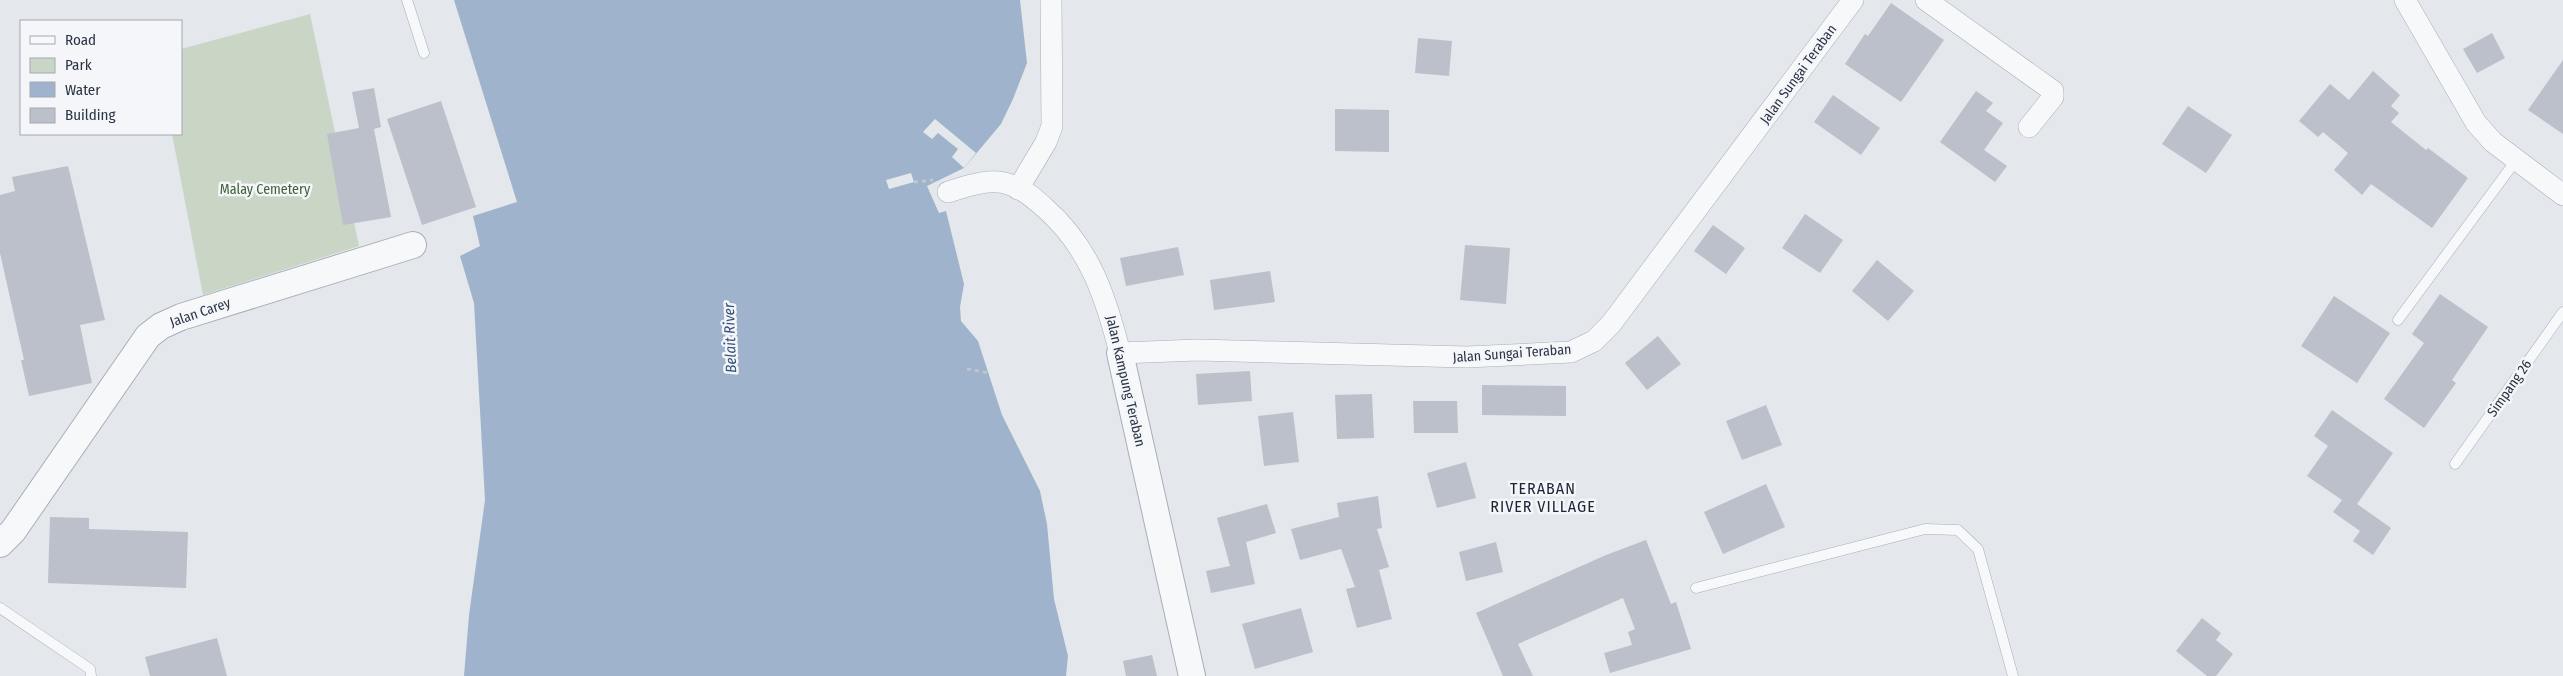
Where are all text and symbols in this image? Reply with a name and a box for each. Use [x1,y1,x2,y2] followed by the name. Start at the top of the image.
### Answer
[20,20,182,135] legend
[1757,21,1840,127] street label: Jalan Sungai Teraban
[65,31,96,49] text: Road
[65,56,92,74] text: Park
[65,81,101,99] text: Water
[65,106,116,124] text: Building
[220,181,311,198] park label: Malay Cemetery
[168,294,233,331] street label: Jalan Carey
[720,302,740,373] water label: Belait River
[1102,314,1149,448] street label: Jalan Kampung Teraban
[1452,341,1572,366] street label: Jalan Sungai Teraban
[2484,356,2535,420] street label: Simpang 26
[1490,479,1596,516] district label: TERABAN RIVER VILLAGE

